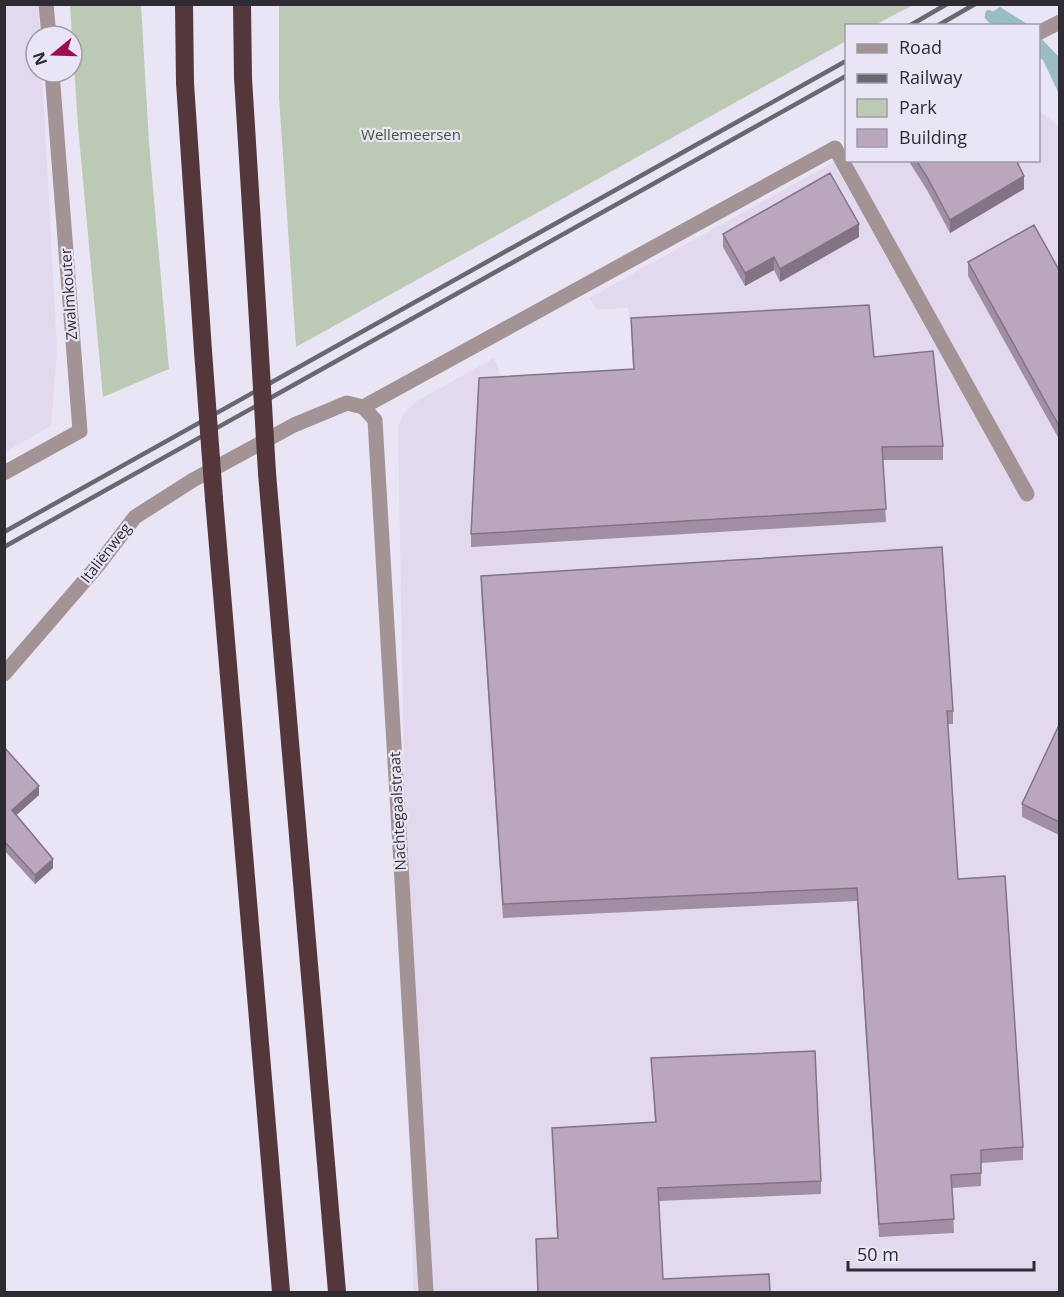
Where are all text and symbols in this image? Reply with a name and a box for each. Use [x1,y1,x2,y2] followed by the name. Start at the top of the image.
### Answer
[24,24,84,84] north arrow
[845,24,1040,162] legend
[899,35,942,59] text: Road
[27,49,52,69] text: N
[899,65,963,89] text: Railway
[899,95,937,119] text: Park
[361,124,461,144] park label: Wellemeersen
[899,125,967,149] text: Building
[55,247,81,341] street label: Zwalmkouter
[75,518,135,587] street label: Italiënweg
[384,751,410,871] street label: Nachtegaalstraat
[848,1234,1034,1272] scale bar
[857,1242,899,1266] text: 50 m

